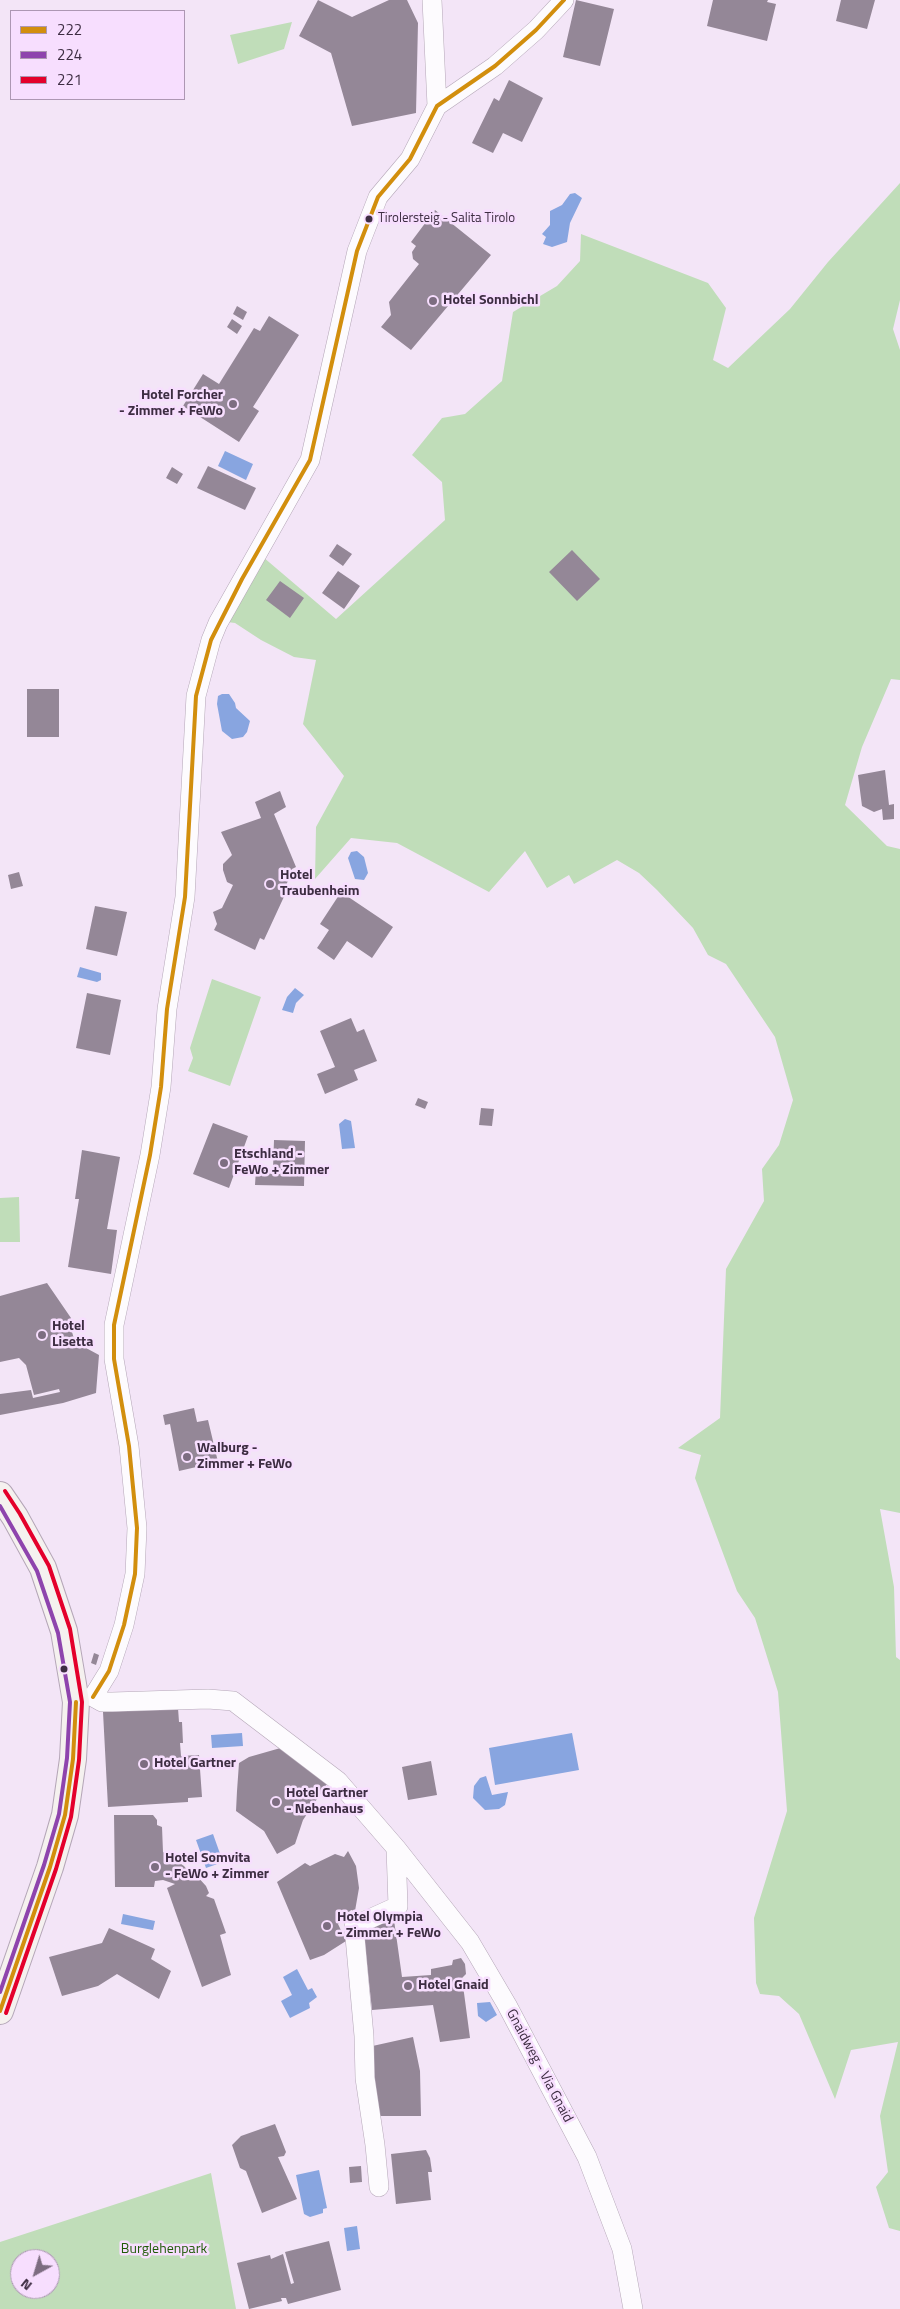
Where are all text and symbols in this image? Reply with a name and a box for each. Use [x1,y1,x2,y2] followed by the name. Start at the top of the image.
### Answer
[10,10,185,100] legend
[57,18,82,41] text: 222
[57,43,82,66] text: 224
[57,68,82,91] text: 221
[378,211,515,227] place label: Tirolersteig - Salita Tirolo
[364,214,374,224] marker: Tirolersteig - Salita Tirolo
[443,293,538,309] place label: Hotel Sonnbichl
[427,295,439,307] marker: Hotel Sonnbichl
[119,388,223,421] place label: Hotel Forcher - Zimmer + FeWo
[227,398,239,410] marker: Hotel Forcher - Zimmer + FeWo
[280,868,359,900] place label: Hotel Traubenheim
[264,878,276,890] marker: Hotel Traubenheim
[234,1147,329,1180] place label: Etschland - FeWo + Zimmer
[218,1157,230,1169] marker: Etschland - FeWo + Zimmer
[52,1319,93,1351] place label: Hotel Lisetta
[36,1329,48,1341] marker: Hotel Lisetta
[197,1441,292,1474] place label: Walburg - Zimmer + FeWo
[181,1451,193,1463] marker: Walburg - Zimmer + FeWo
[59,1664,69,1674] unlabelled marker
[154,1756,236,1772] place label: Hotel Gartner
[138,1758,150,1770] marker: Hotel Gartner
[286,1786,368,1818] place label: Hotel Gartner - Nebenhaus
[270,1796,282,1808] marker: Hotel Gartner - Nebenhaus
[165,1851,269,1884] place label: Hotel Somvita - FeWo + Zimmer
[149,1861,161,1873] marker: Hotel Somvita - FeWo + Zimmer
[337,1910,441,1942] place label: Hotel Olympia - Zimmer + FeWo
[321,1920,333,1932] marker: Hotel Olympia - Zimmer + FeWo
[418,1978,489,1994] place label: Hotel Gnaid
[402,1980,414,1992] marker: Hotel Gnaid
[502,2007,576,2125] street label: Gnaidweg - Via Gnaid
[121,2242,207,2258] park label: Burglehenpark
[10,2249,60,2299] north arrow
[16,2274,36,2296] text: N

